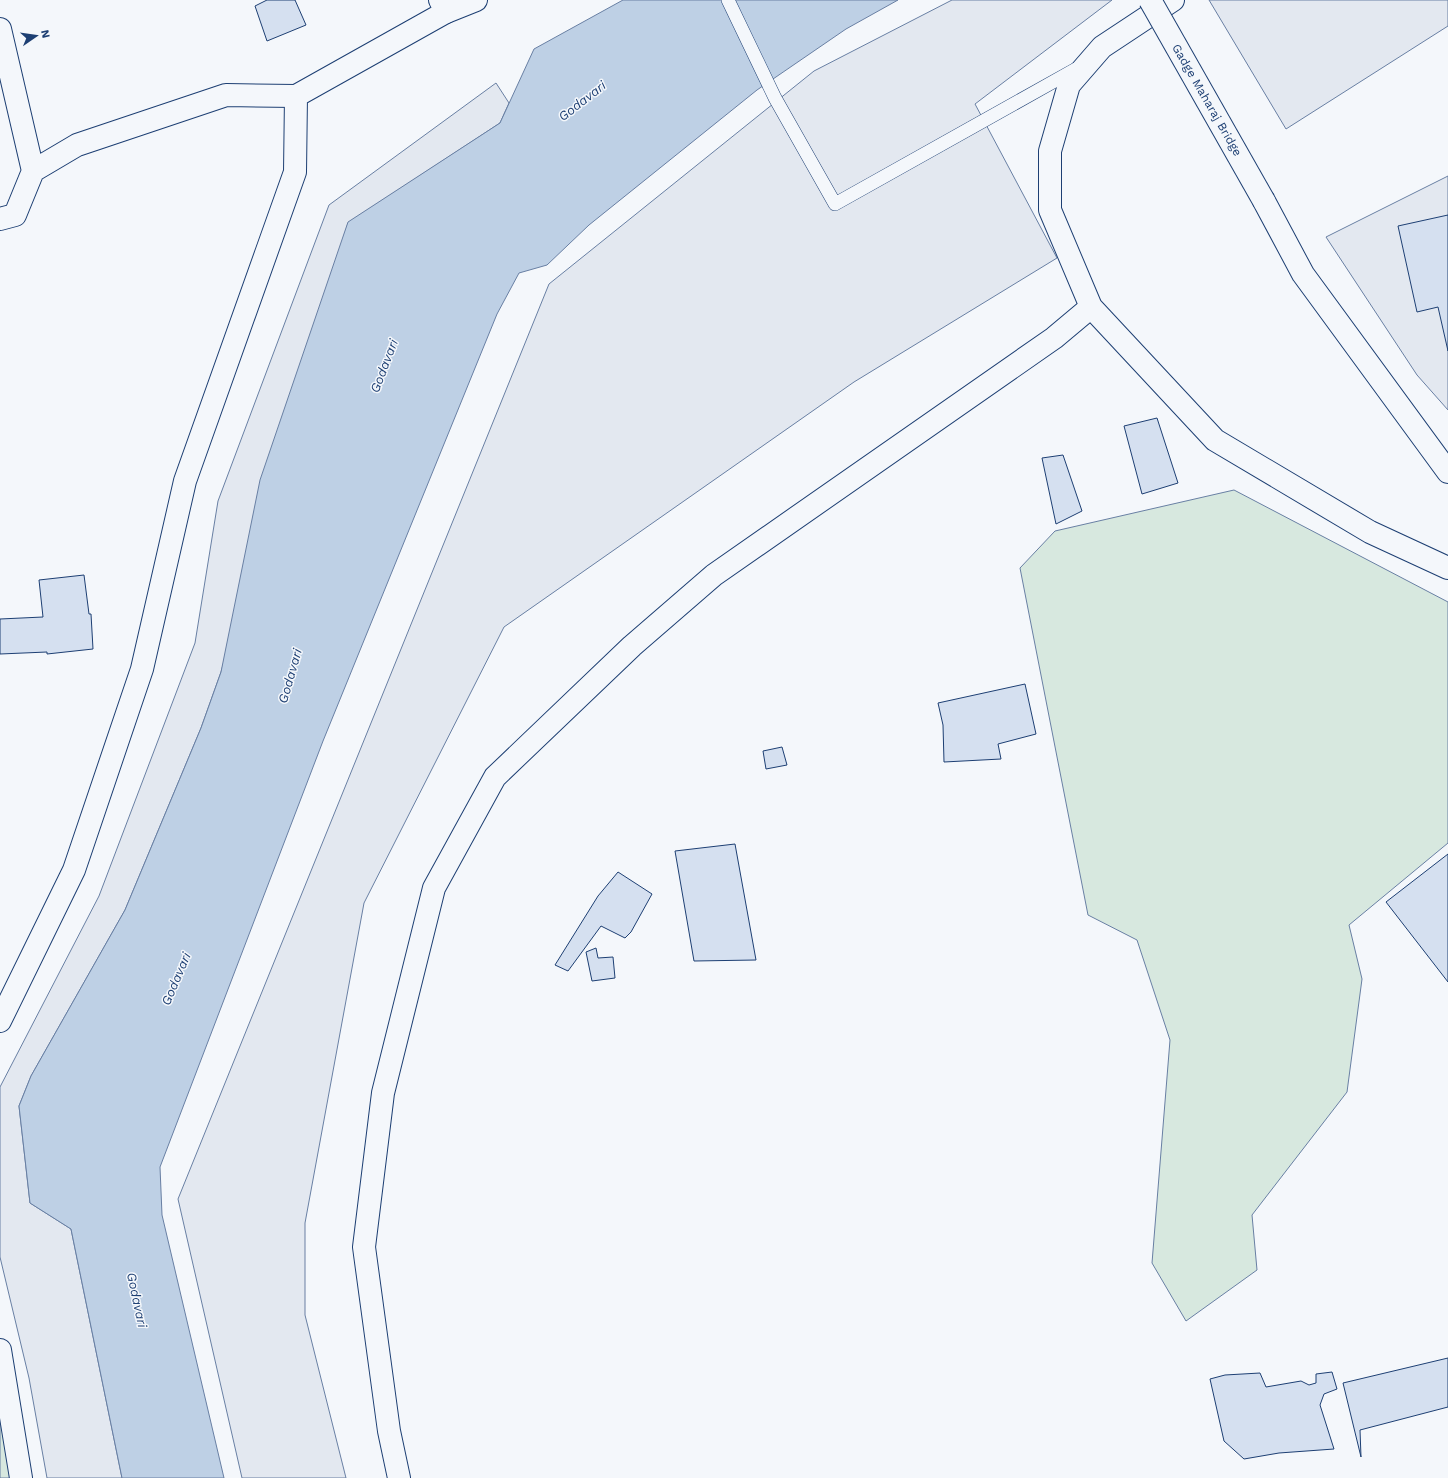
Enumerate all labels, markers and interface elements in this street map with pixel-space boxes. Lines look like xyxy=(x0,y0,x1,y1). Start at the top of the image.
north arrow xyxy=(16,16,56,56)
text: N xyxy=(38,28,53,39)
street label: Gadge Maharaj Bridge xyxy=(1169,41,1245,159)
water label: Godavari xyxy=(555,77,609,124)
water label: Godavari xyxy=(367,337,401,395)
water label: Godavari xyxy=(275,646,305,705)
water label: Godavari xyxy=(158,950,194,1008)
water label: Godavari xyxy=(124,1271,150,1330)

